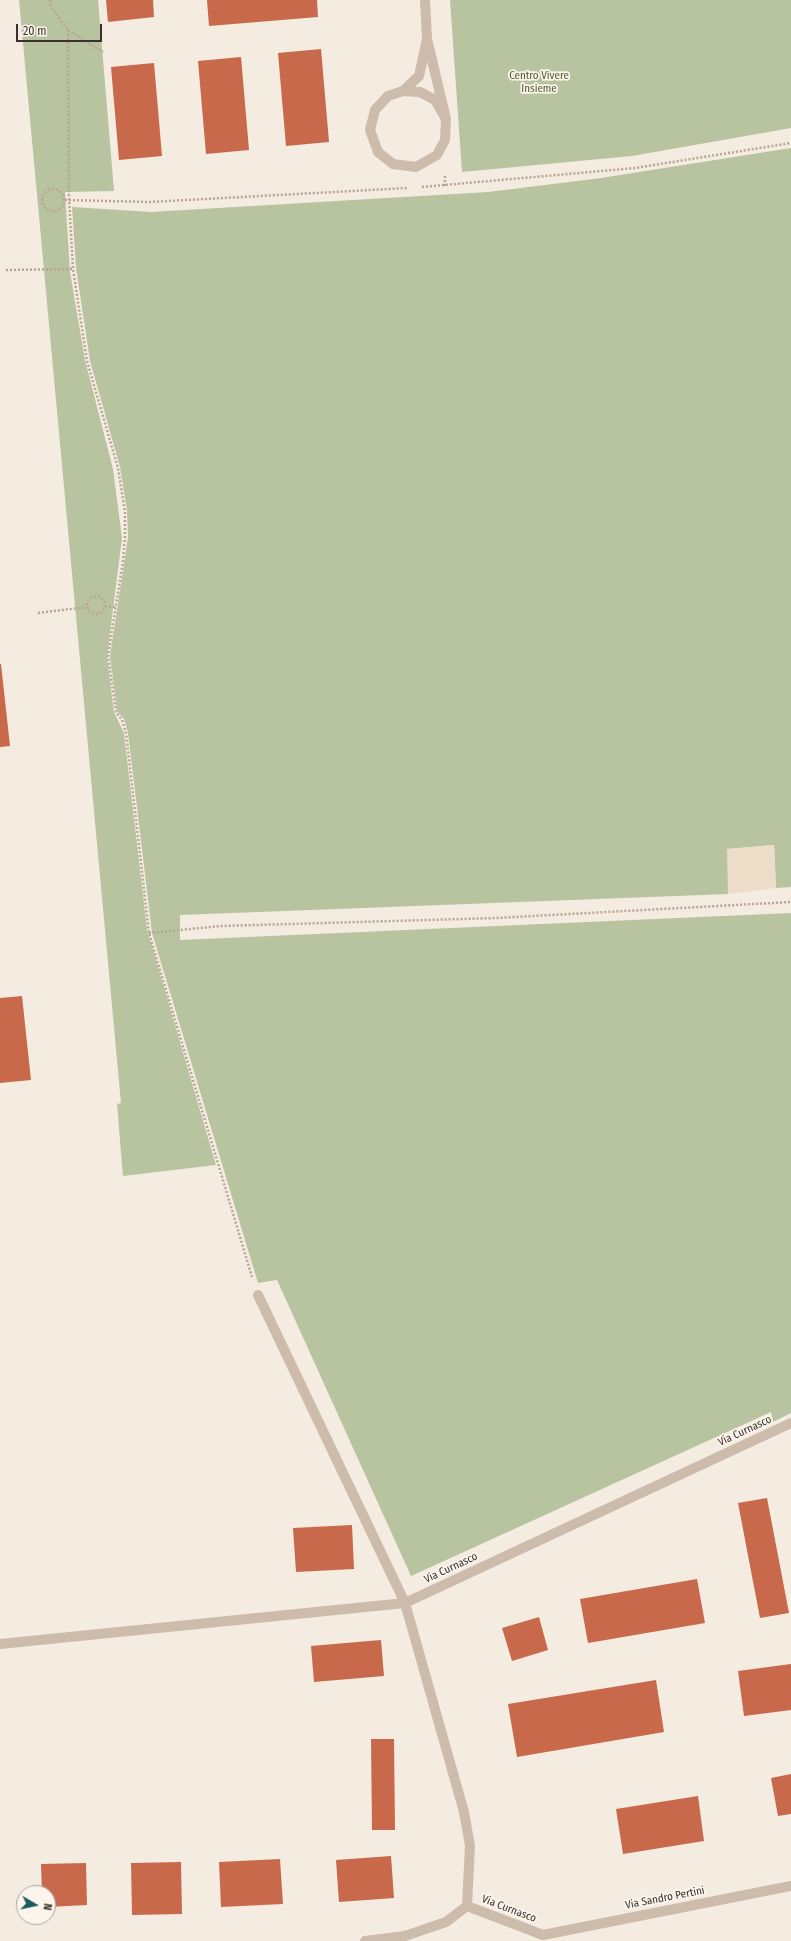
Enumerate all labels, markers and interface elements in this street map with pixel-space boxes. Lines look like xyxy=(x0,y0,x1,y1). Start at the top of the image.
scale bar xyxy=(18,16,104,42)
text: 20 m xyxy=(23,24,47,38)
park label: Centro Vivere Insieme xyxy=(509,69,569,95)
street label: Via Curnasco xyxy=(716,1413,774,1449)
street label: Via Curnasco xyxy=(422,1550,480,1586)
street label: Via Sandro Pertini xyxy=(624,1884,706,1912)
north arrow xyxy=(16,1885,56,1925)
street label: Via Curnasco xyxy=(480,1893,538,1925)
text: N xyxy=(40,1903,54,1911)

